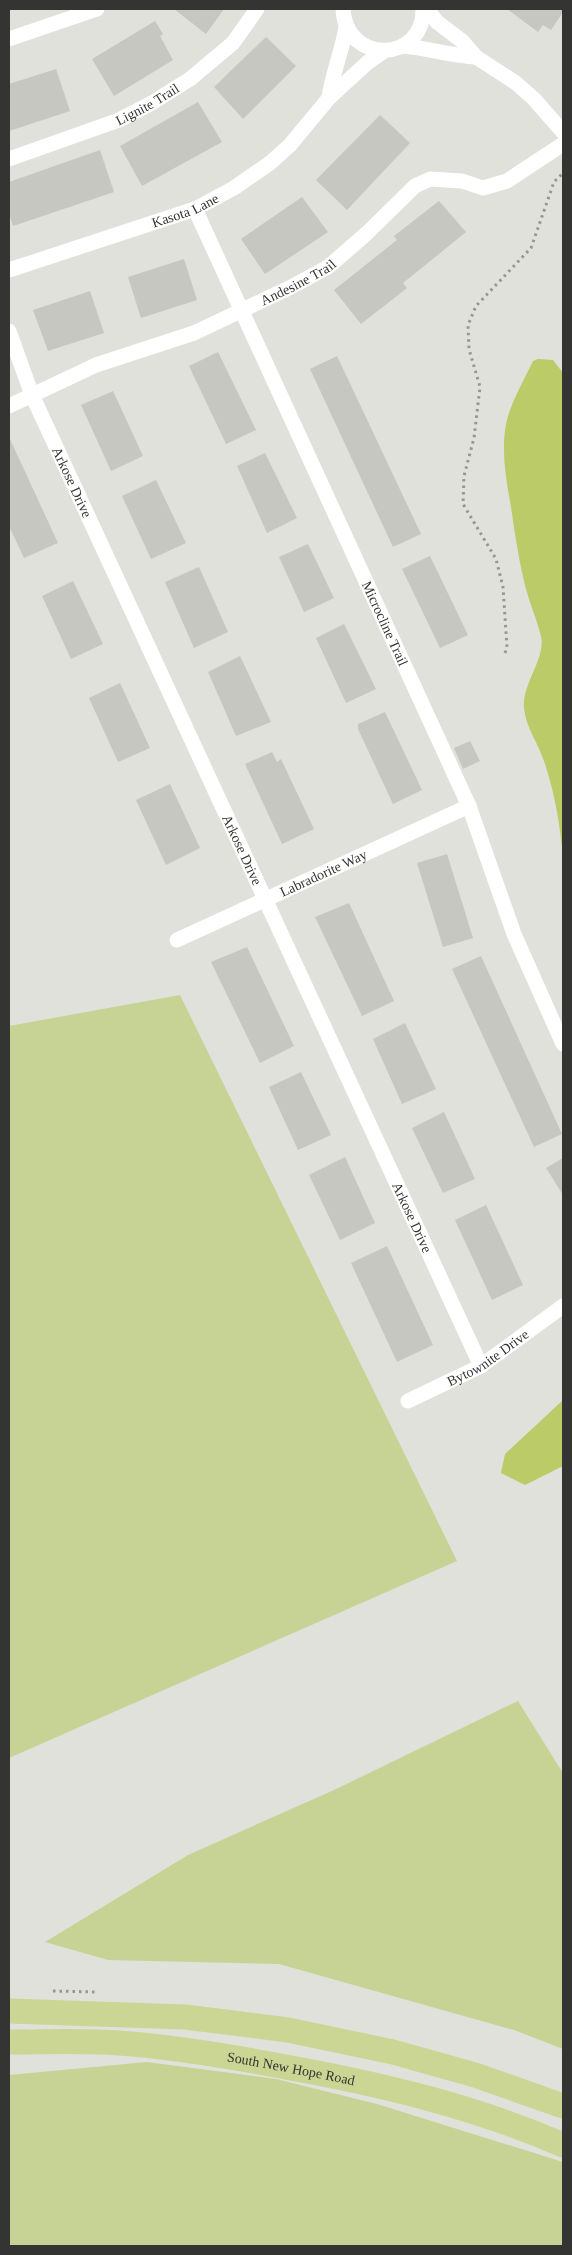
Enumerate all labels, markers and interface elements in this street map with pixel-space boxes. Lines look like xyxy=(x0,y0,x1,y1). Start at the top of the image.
street label: Lignite Trail xyxy=(113,81,182,128)
street label: Kasota Lane xyxy=(150,191,221,231)
street label: Andesine Trail xyxy=(258,257,339,308)
street label: Arkose Drive xyxy=(49,445,95,520)
street label: Microcline Trail xyxy=(359,579,411,668)
street label: Arkose Drive xyxy=(219,812,265,888)
street label: Labradorite Way xyxy=(278,847,369,900)
street label: Arkose Drive xyxy=(389,1180,435,1255)
street label: Bytownite Drive xyxy=(445,1327,532,1389)
street label: South New Hope Road xyxy=(226,2049,356,2088)

